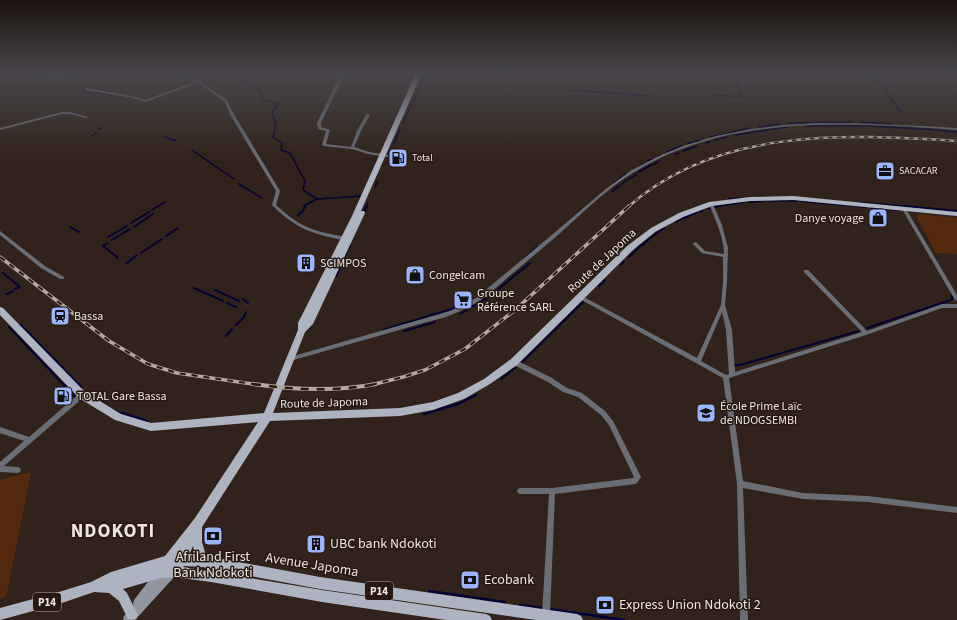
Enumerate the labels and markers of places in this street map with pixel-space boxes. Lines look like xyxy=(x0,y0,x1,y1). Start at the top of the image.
fuel station icon: Total xyxy=(387,147,409,169)
place label: Total xyxy=(412,151,433,165)
office icon: SACACAR xyxy=(874,160,896,182)
place label: SACACAR xyxy=(899,164,938,178)
shop icon: Danye voyage xyxy=(867,207,889,229)
place label: Danye voyage xyxy=(795,210,864,227)
building icon: SCIMPOS xyxy=(295,252,317,274)
place label: SCIMPOS xyxy=(320,255,366,272)
shop icon: Congelcam xyxy=(404,264,426,286)
place label: Congelcam xyxy=(429,267,485,284)
place label: Groupe Référence SARL xyxy=(477,285,555,316)
supermarket icon: Groupe Référence SARL xyxy=(452,289,474,311)
station icon: Bassa xyxy=(49,305,71,327)
place label: Bassa xyxy=(74,308,103,325)
fuel station icon: TOTAL Gare Bassa xyxy=(52,385,74,407)
place label: TOTAL Gare Bassa xyxy=(77,388,167,405)
place label: École Prime Laïc de NDOGSEMBI xyxy=(720,398,802,429)
school or university icon: École Prime Laïc de NDOGSEMBI xyxy=(695,402,717,424)
bank icon: Afriland First Bank Ndokoti xyxy=(202,525,224,547)
building icon: UBC bank Ndokoti xyxy=(305,533,327,555)
place label: UBC bank Ndokoti xyxy=(330,534,437,554)
place label: Afriland First Bank Ndokoti xyxy=(173,547,253,583)
bank icon: Ecobank xyxy=(459,569,481,591)
place label: Ecobank xyxy=(484,570,534,590)
bank icon: Express Union Ndokoti 2 xyxy=(594,594,616,616)
place label: Express Union Ndokoti 2 xyxy=(619,595,761,615)

